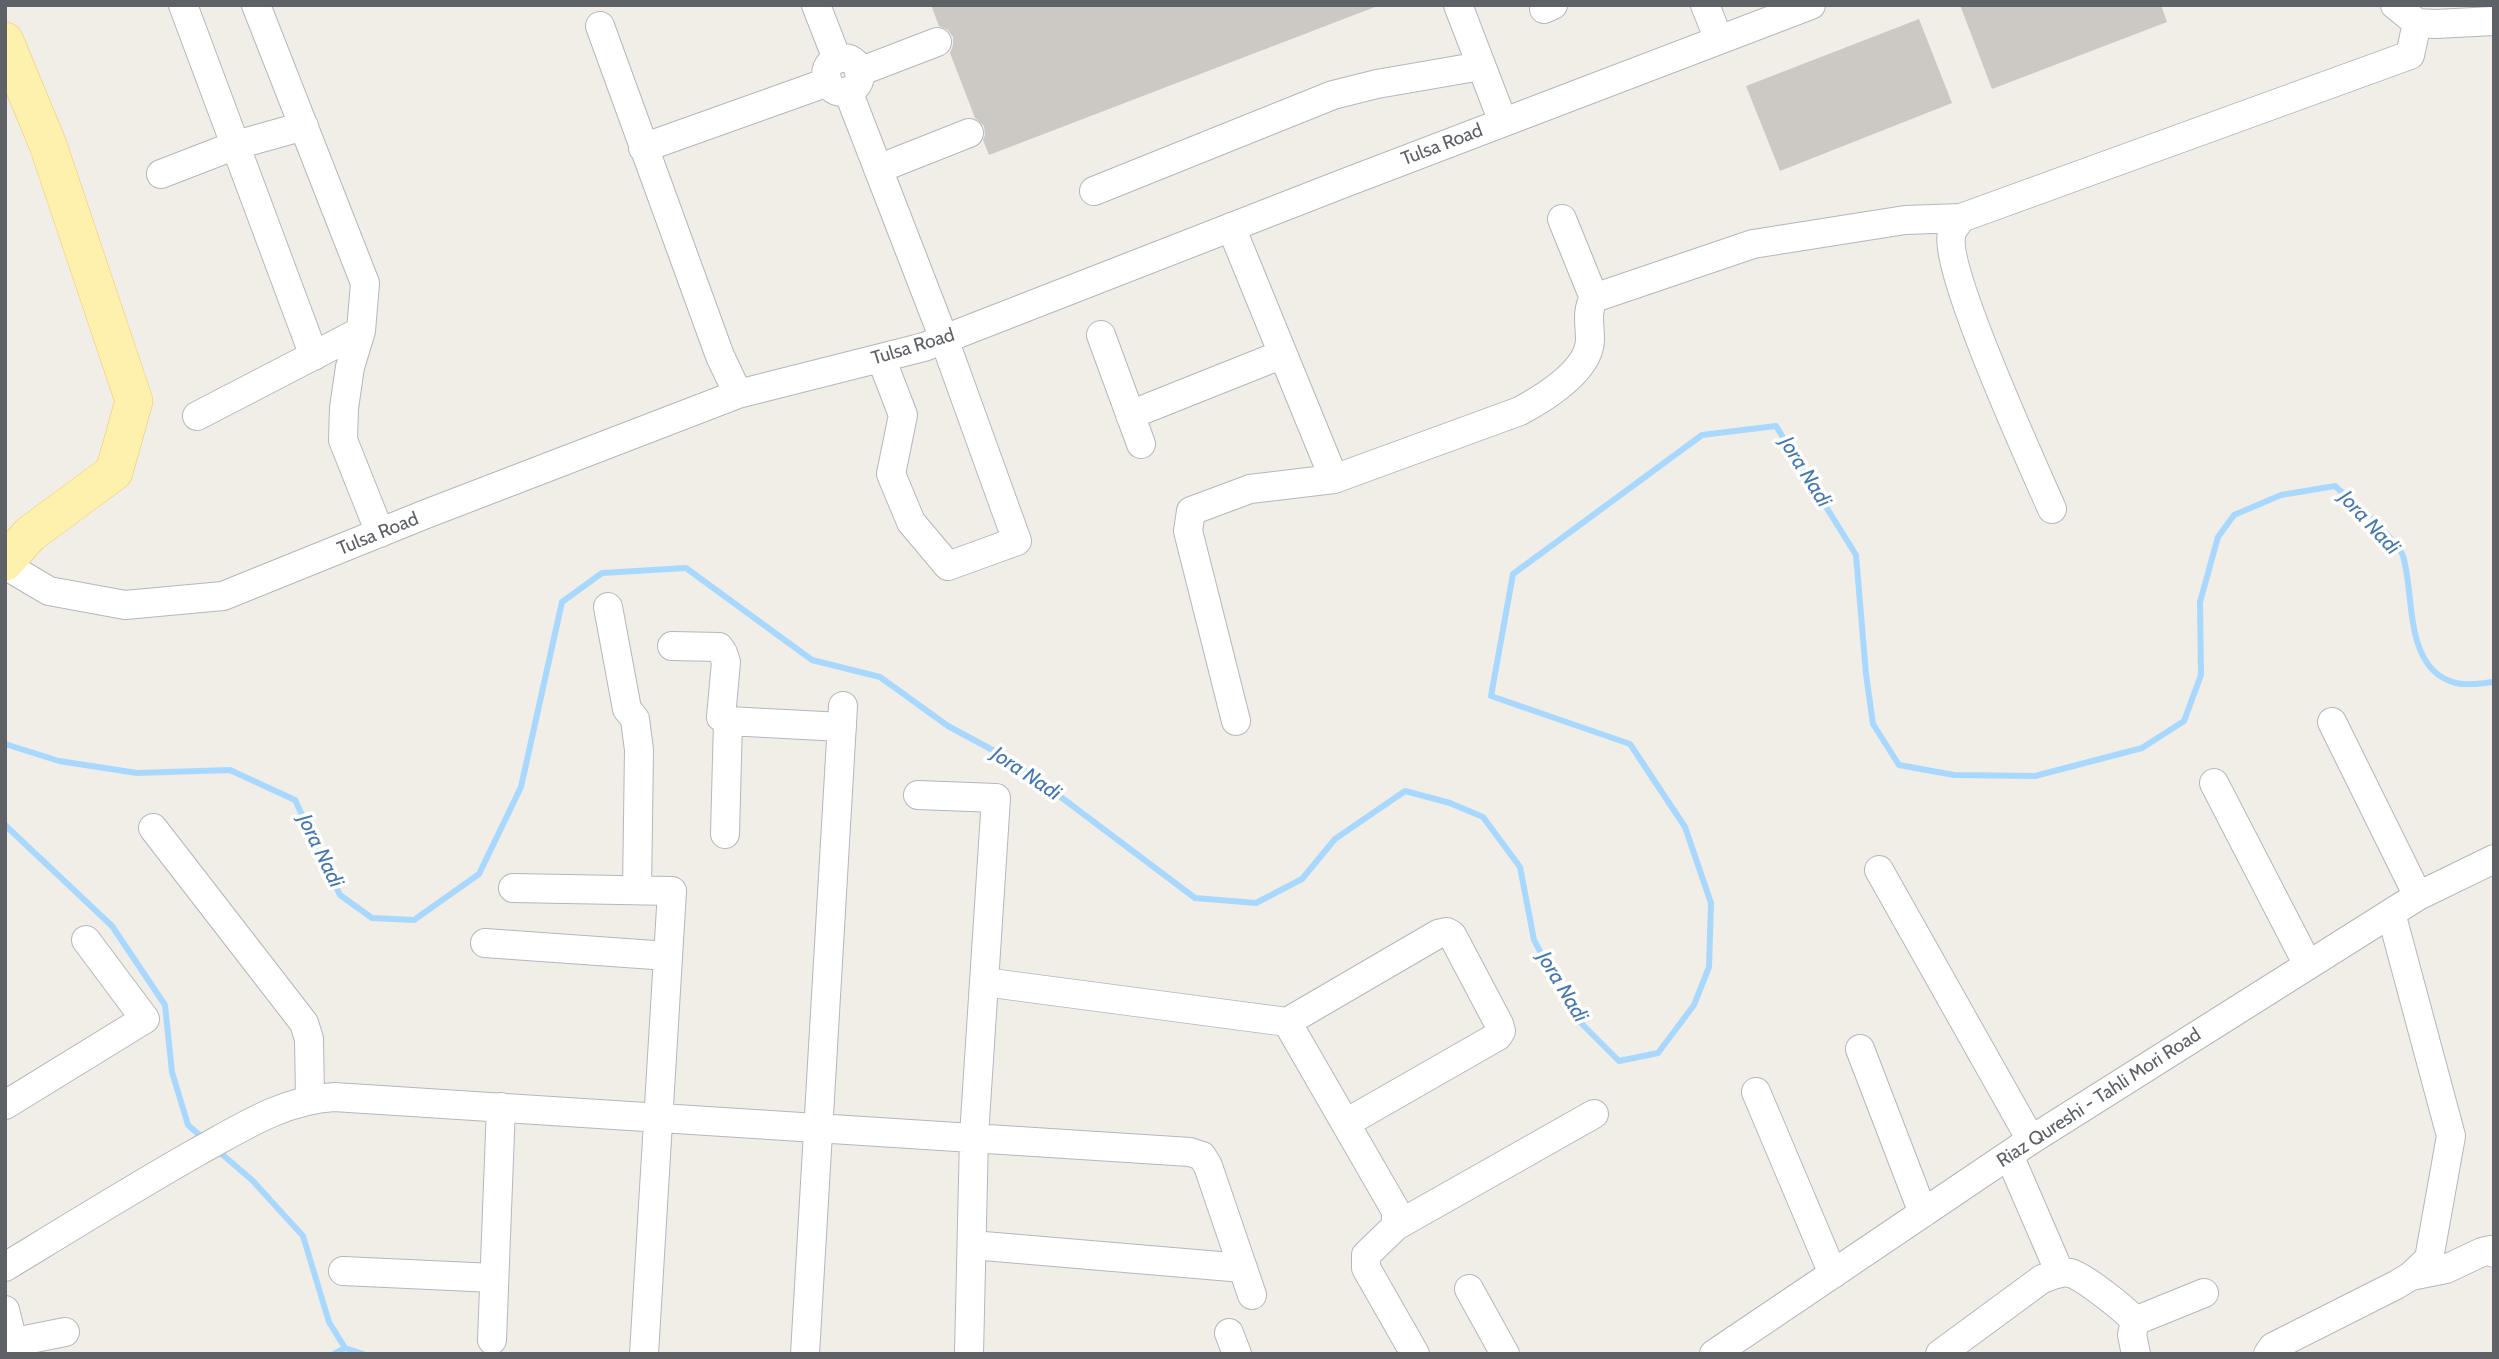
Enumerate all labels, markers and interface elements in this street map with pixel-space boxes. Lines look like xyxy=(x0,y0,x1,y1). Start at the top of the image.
street label: Tulsa Road xyxy=(1398,119,1486,171)
street label: Tulsa Road xyxy=(869,324,957,370)
water label: Jora Nadi xyxy=(1774,432,1836,512)
water label: Jora Nadi xyxy=(2333,486,2405,560)
street label: Tulsa Road xyxy=(334,507,422,561)
water label: Jora Nadi xyxy=(987,742,1065,806)
water label: Jora Nadi xyxy=(292,810,348,892)
water label: Jora Nadi xyxy=(1531,947,1593,1027)
street label: Riaz Qureshi - Tahli Mori Road xyxy=(1993,1023,2205,1173)

